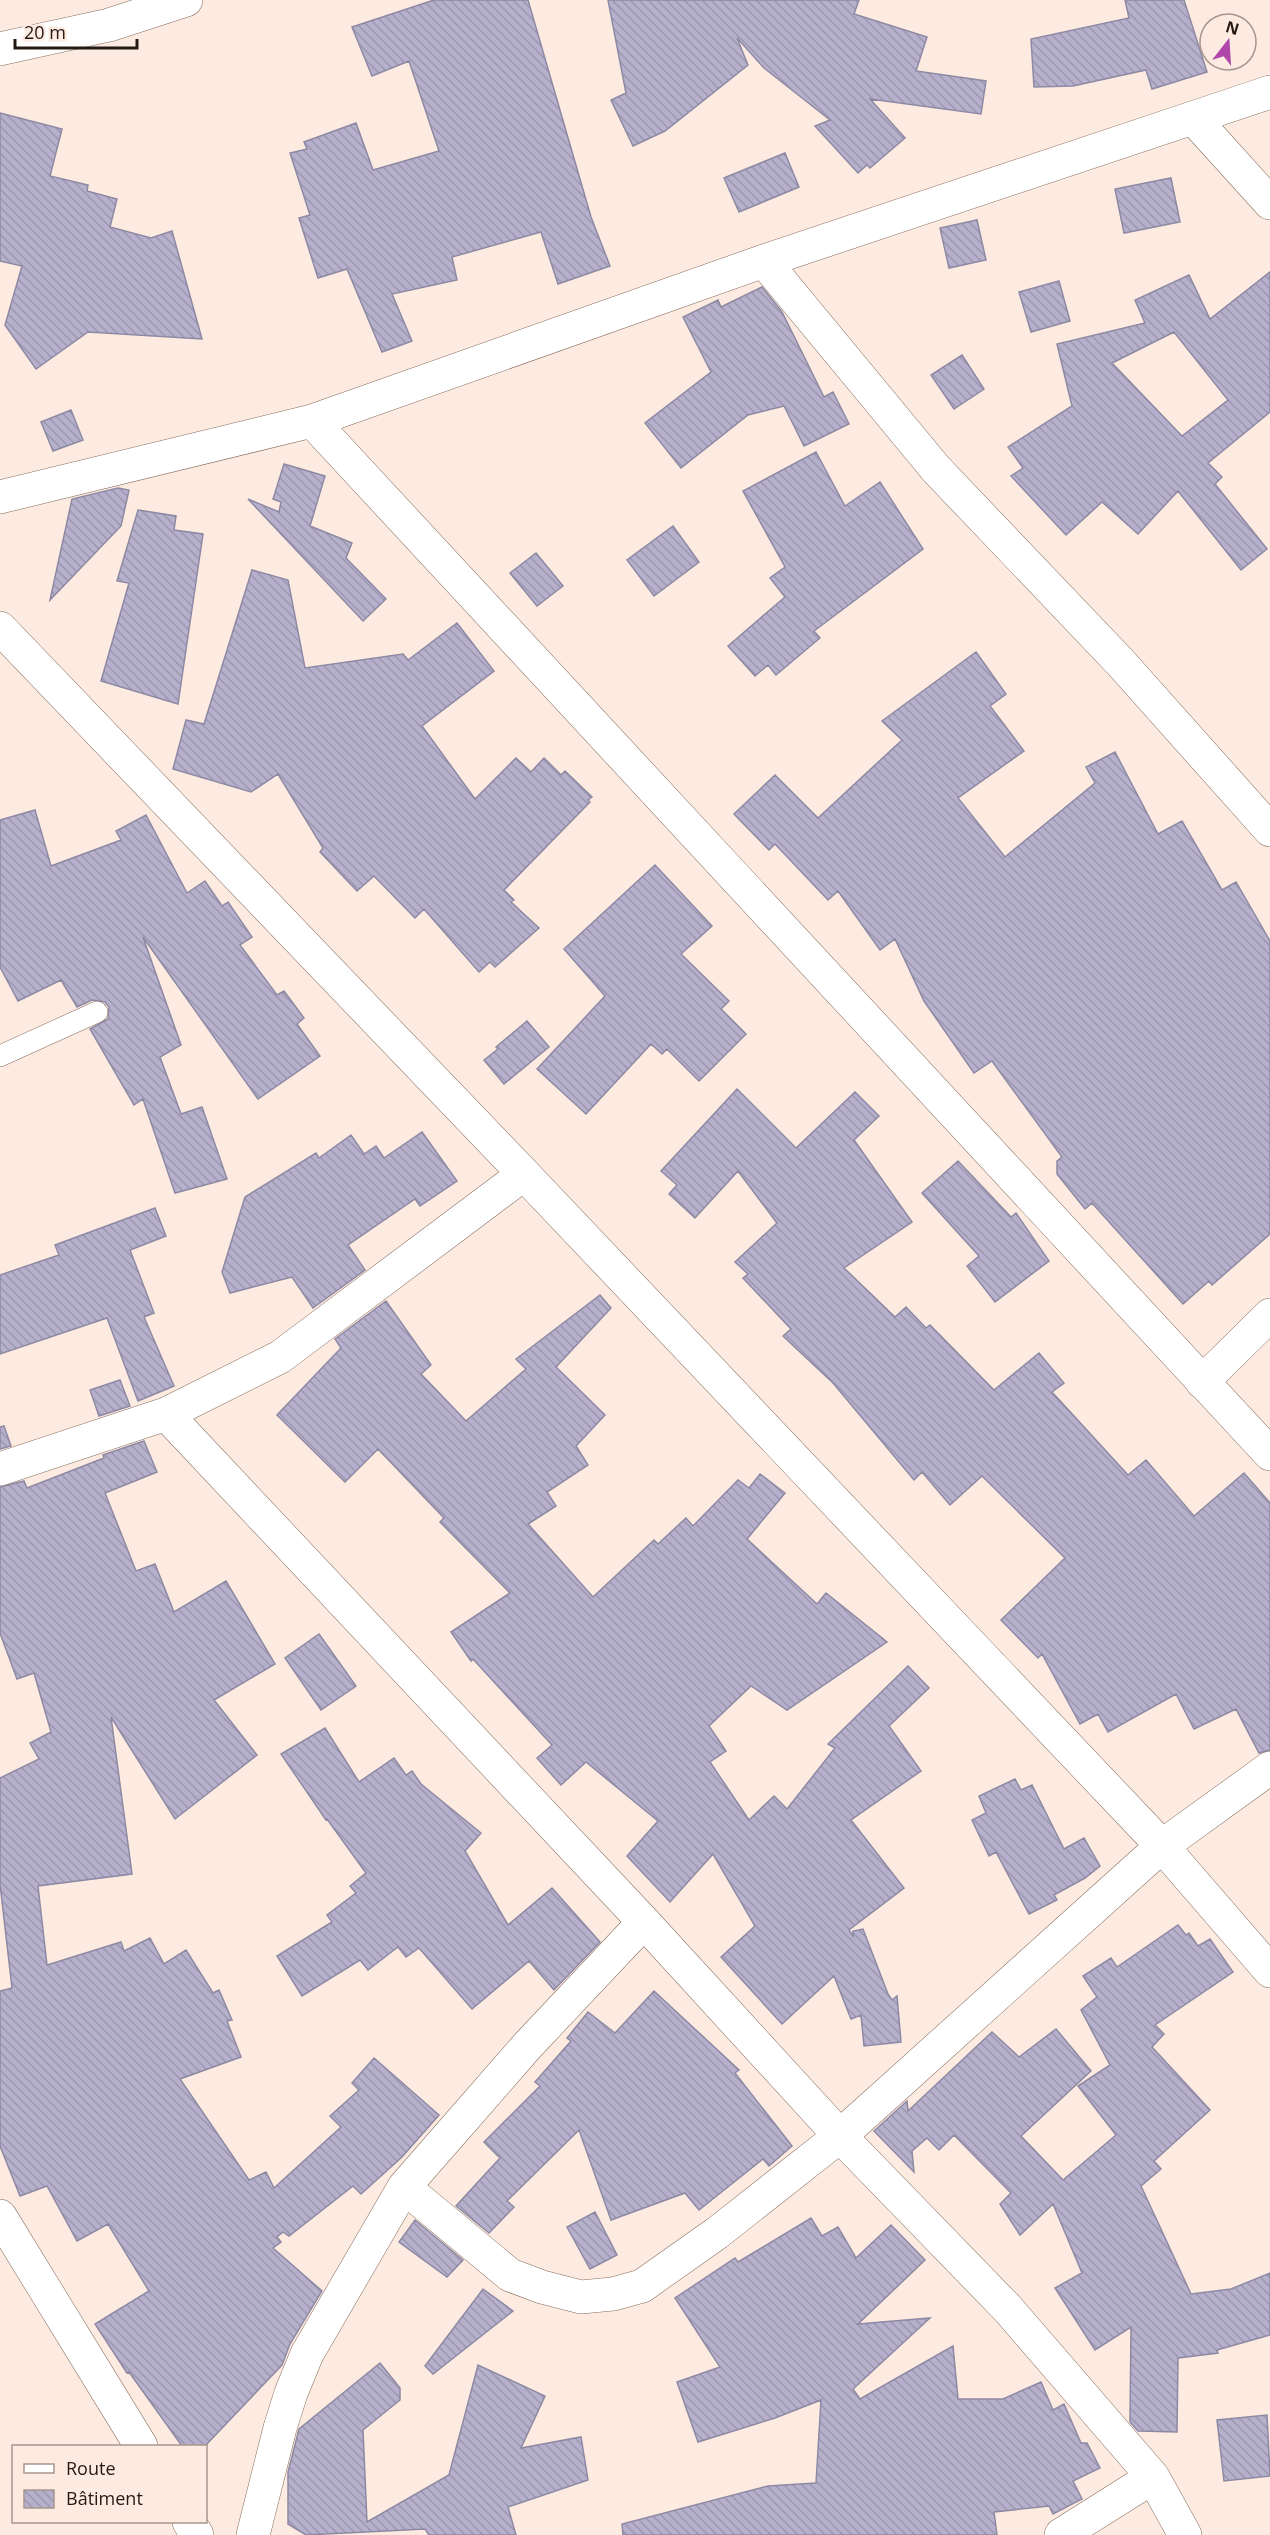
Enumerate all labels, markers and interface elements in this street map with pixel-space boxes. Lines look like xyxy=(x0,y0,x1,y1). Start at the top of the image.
scale bar xyxy=(15,12,136,50)
north arrow xyxy=(1198,12,1258,72)
text: N xyxy=(1223,15,1242,40)
text: 20 m xyxy=(24,20,66,44)
legend xyxy=(12,2445,207,2523)
text: Route xyxy=(66,2456,116,2480)
text: Bâtiment xyxy=(66,2486,143,2510)

